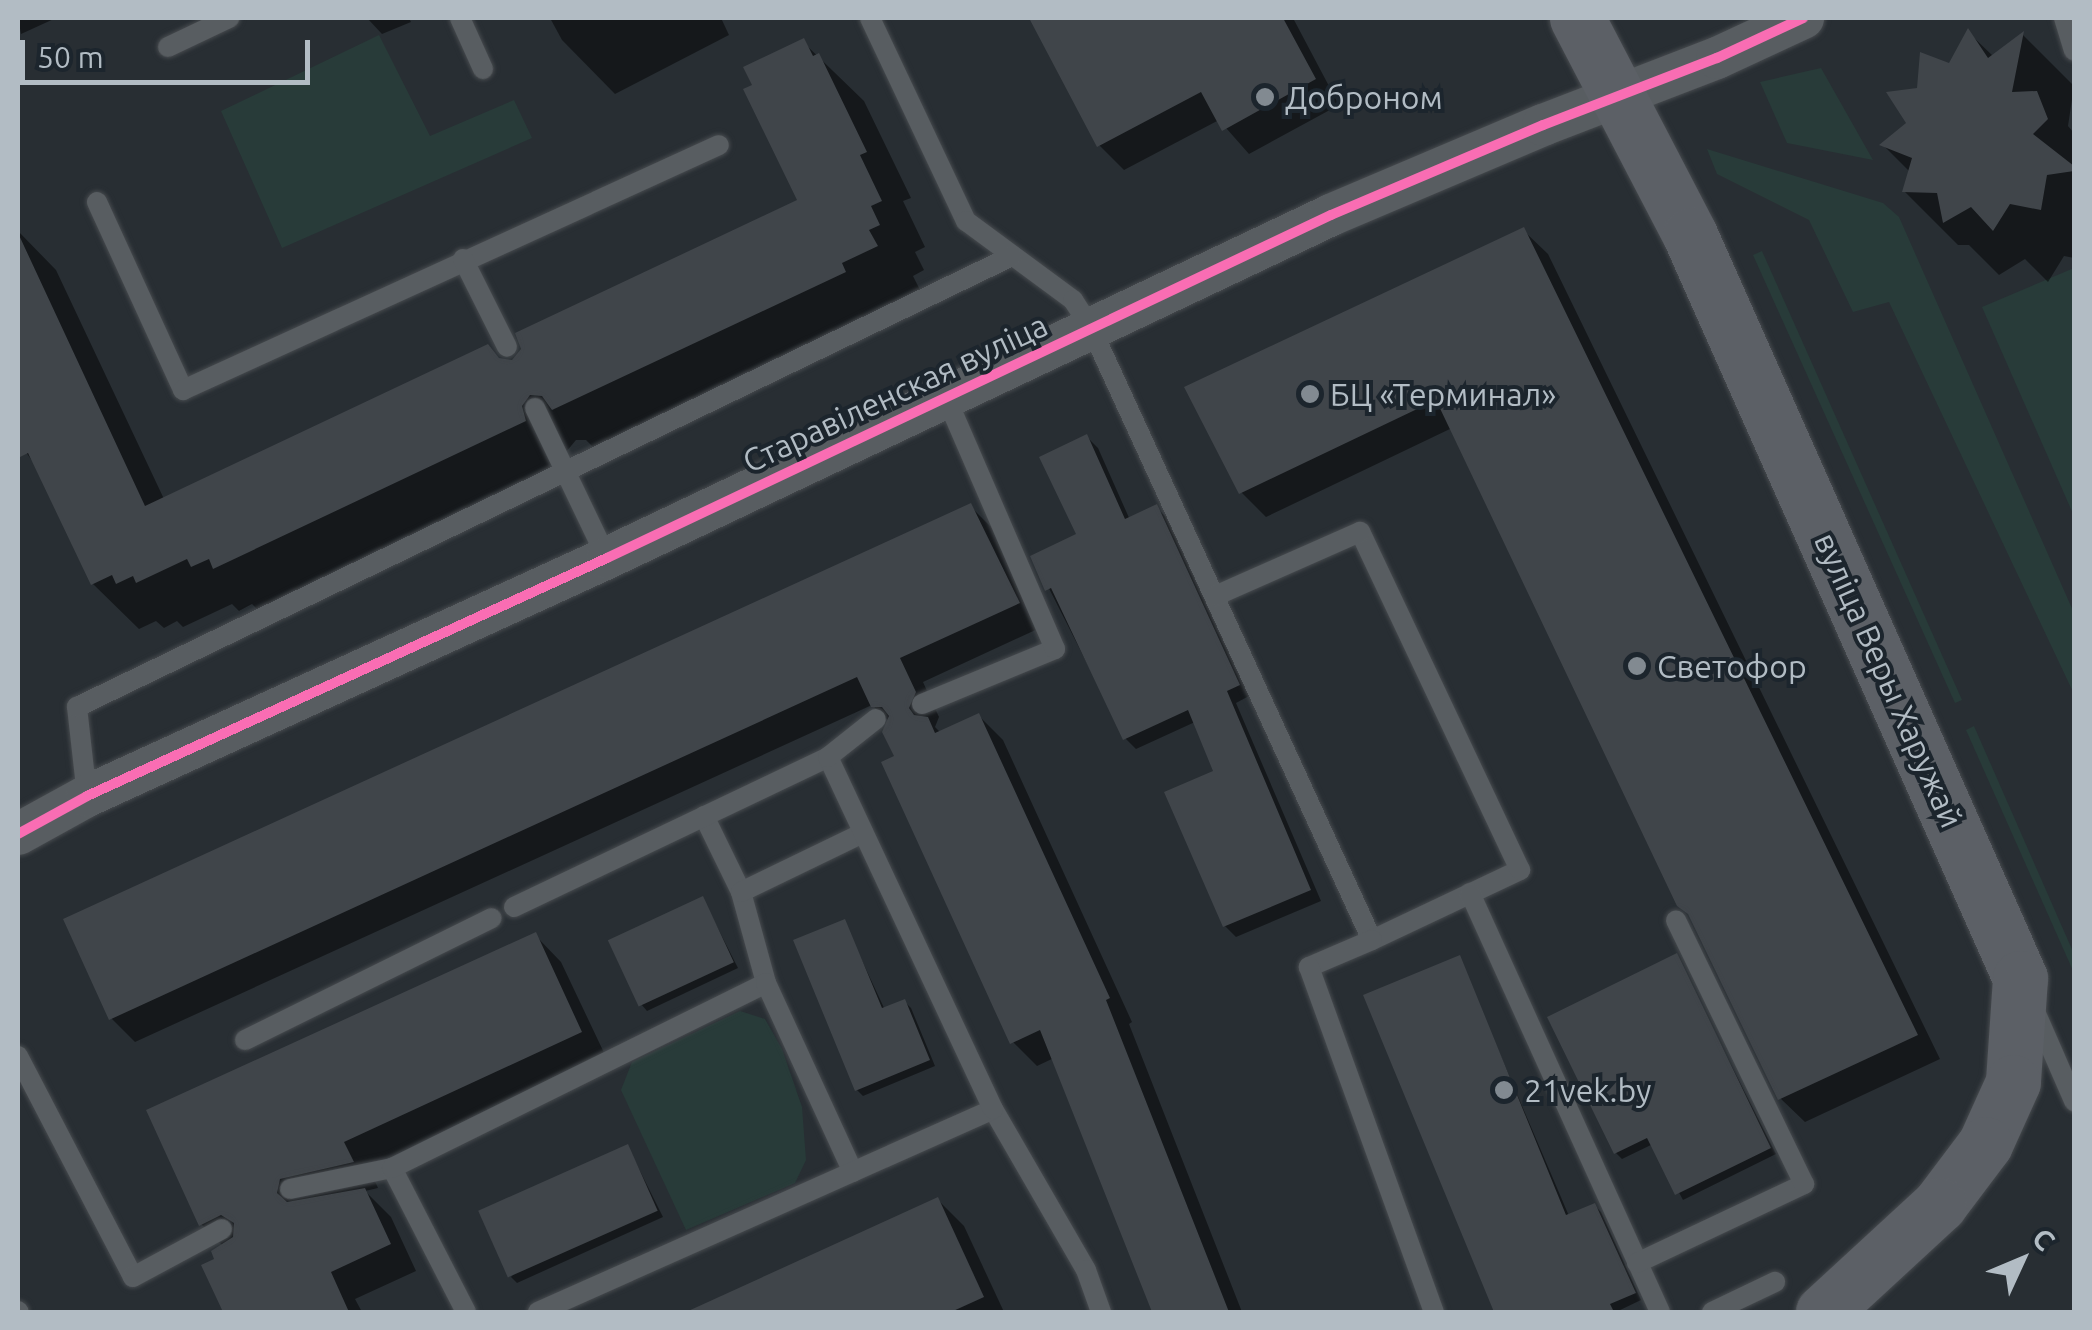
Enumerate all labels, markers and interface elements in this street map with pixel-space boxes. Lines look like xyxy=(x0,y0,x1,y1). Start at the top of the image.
scale bar xyxy=(25,20,315,82)
text: 50 m xyxy=(37,40,104,74)
place label: Доброном xyxy=(1285,78,1443,116)
marker: Доброном xyxy=(1254,86,1276,108)
street label: Старавіленская вуліца xyxy=(737,305,1053,481)
place label: БЦ «Терминал» xyxy=(1330,375,1556,413)
marker: БЦ «Терминал» xyxy=(1299,383,1321,405)
street label: вуліца Веры Харужай xyxy=(1807,527,1971,833)
place label: Светофор xyxy=(1657,647,1807,685)
marker: Светофор xyxy=(1626,655,1648,677)
place label: 21vek.by xyxy=(1524,1071,1651,1109)
marker: 21vek.by xyxy=(1493,1079,1515,1101)
north arrow xyxy=(1972,1210,2072,1310)
text: С xyxy=(2027,1222,2061,1256)

